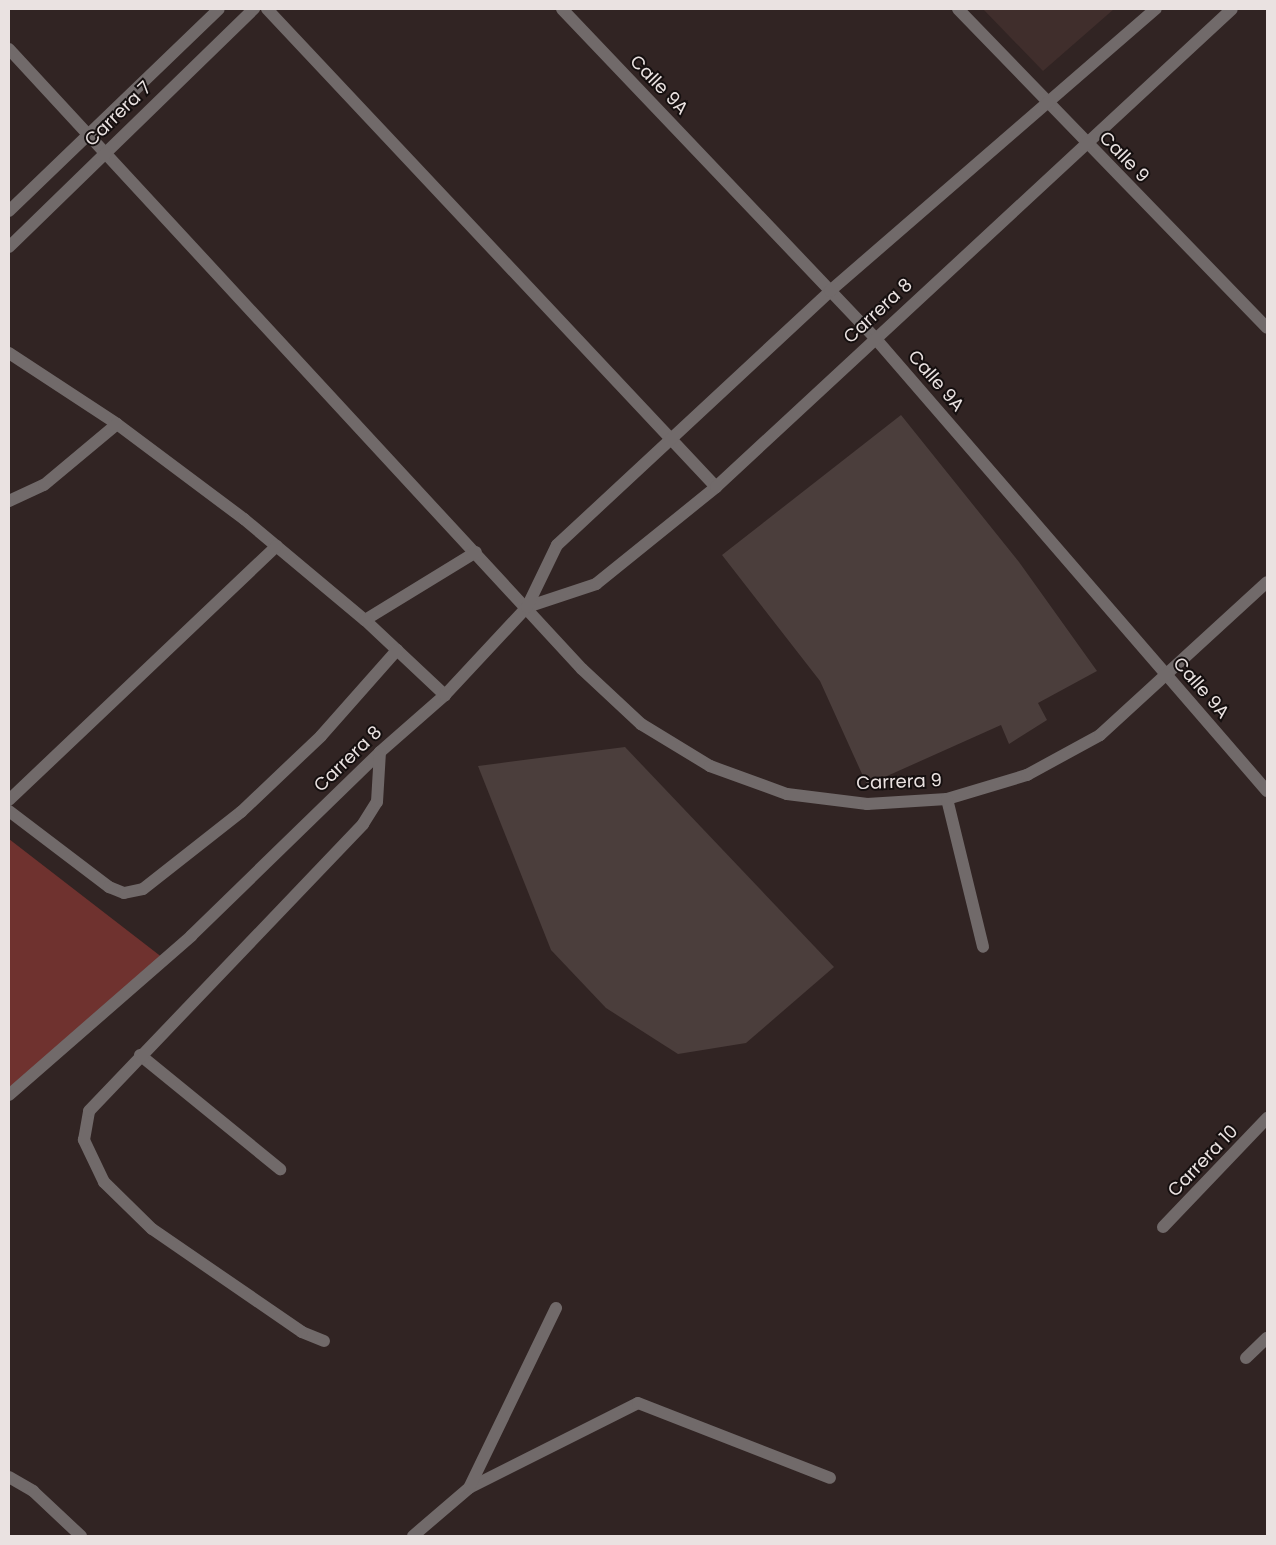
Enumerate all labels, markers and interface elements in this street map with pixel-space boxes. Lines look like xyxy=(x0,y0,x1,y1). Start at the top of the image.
street label: Calle 9A xyxy=(625,51,693,119)
street label: Carrera 7 xyxy=(80,77,156,151)
street label: Calle 9 xyxy=(1095,127,1153,187)
street label: Carrera 8 xyxy=(839,274,917,348)
street label: Calle 9A xyxy=(903,346,969,416)
street label: Calle 9A xyxy=(1168,653,1234,723)
street label: Carrera 8 xyxy=(310,721,386,797)
street label: Carrera 9 xyxy=(856,770,942,794)
street label: Carrera 10 xyxy=(1163,1121,1243,1201)

